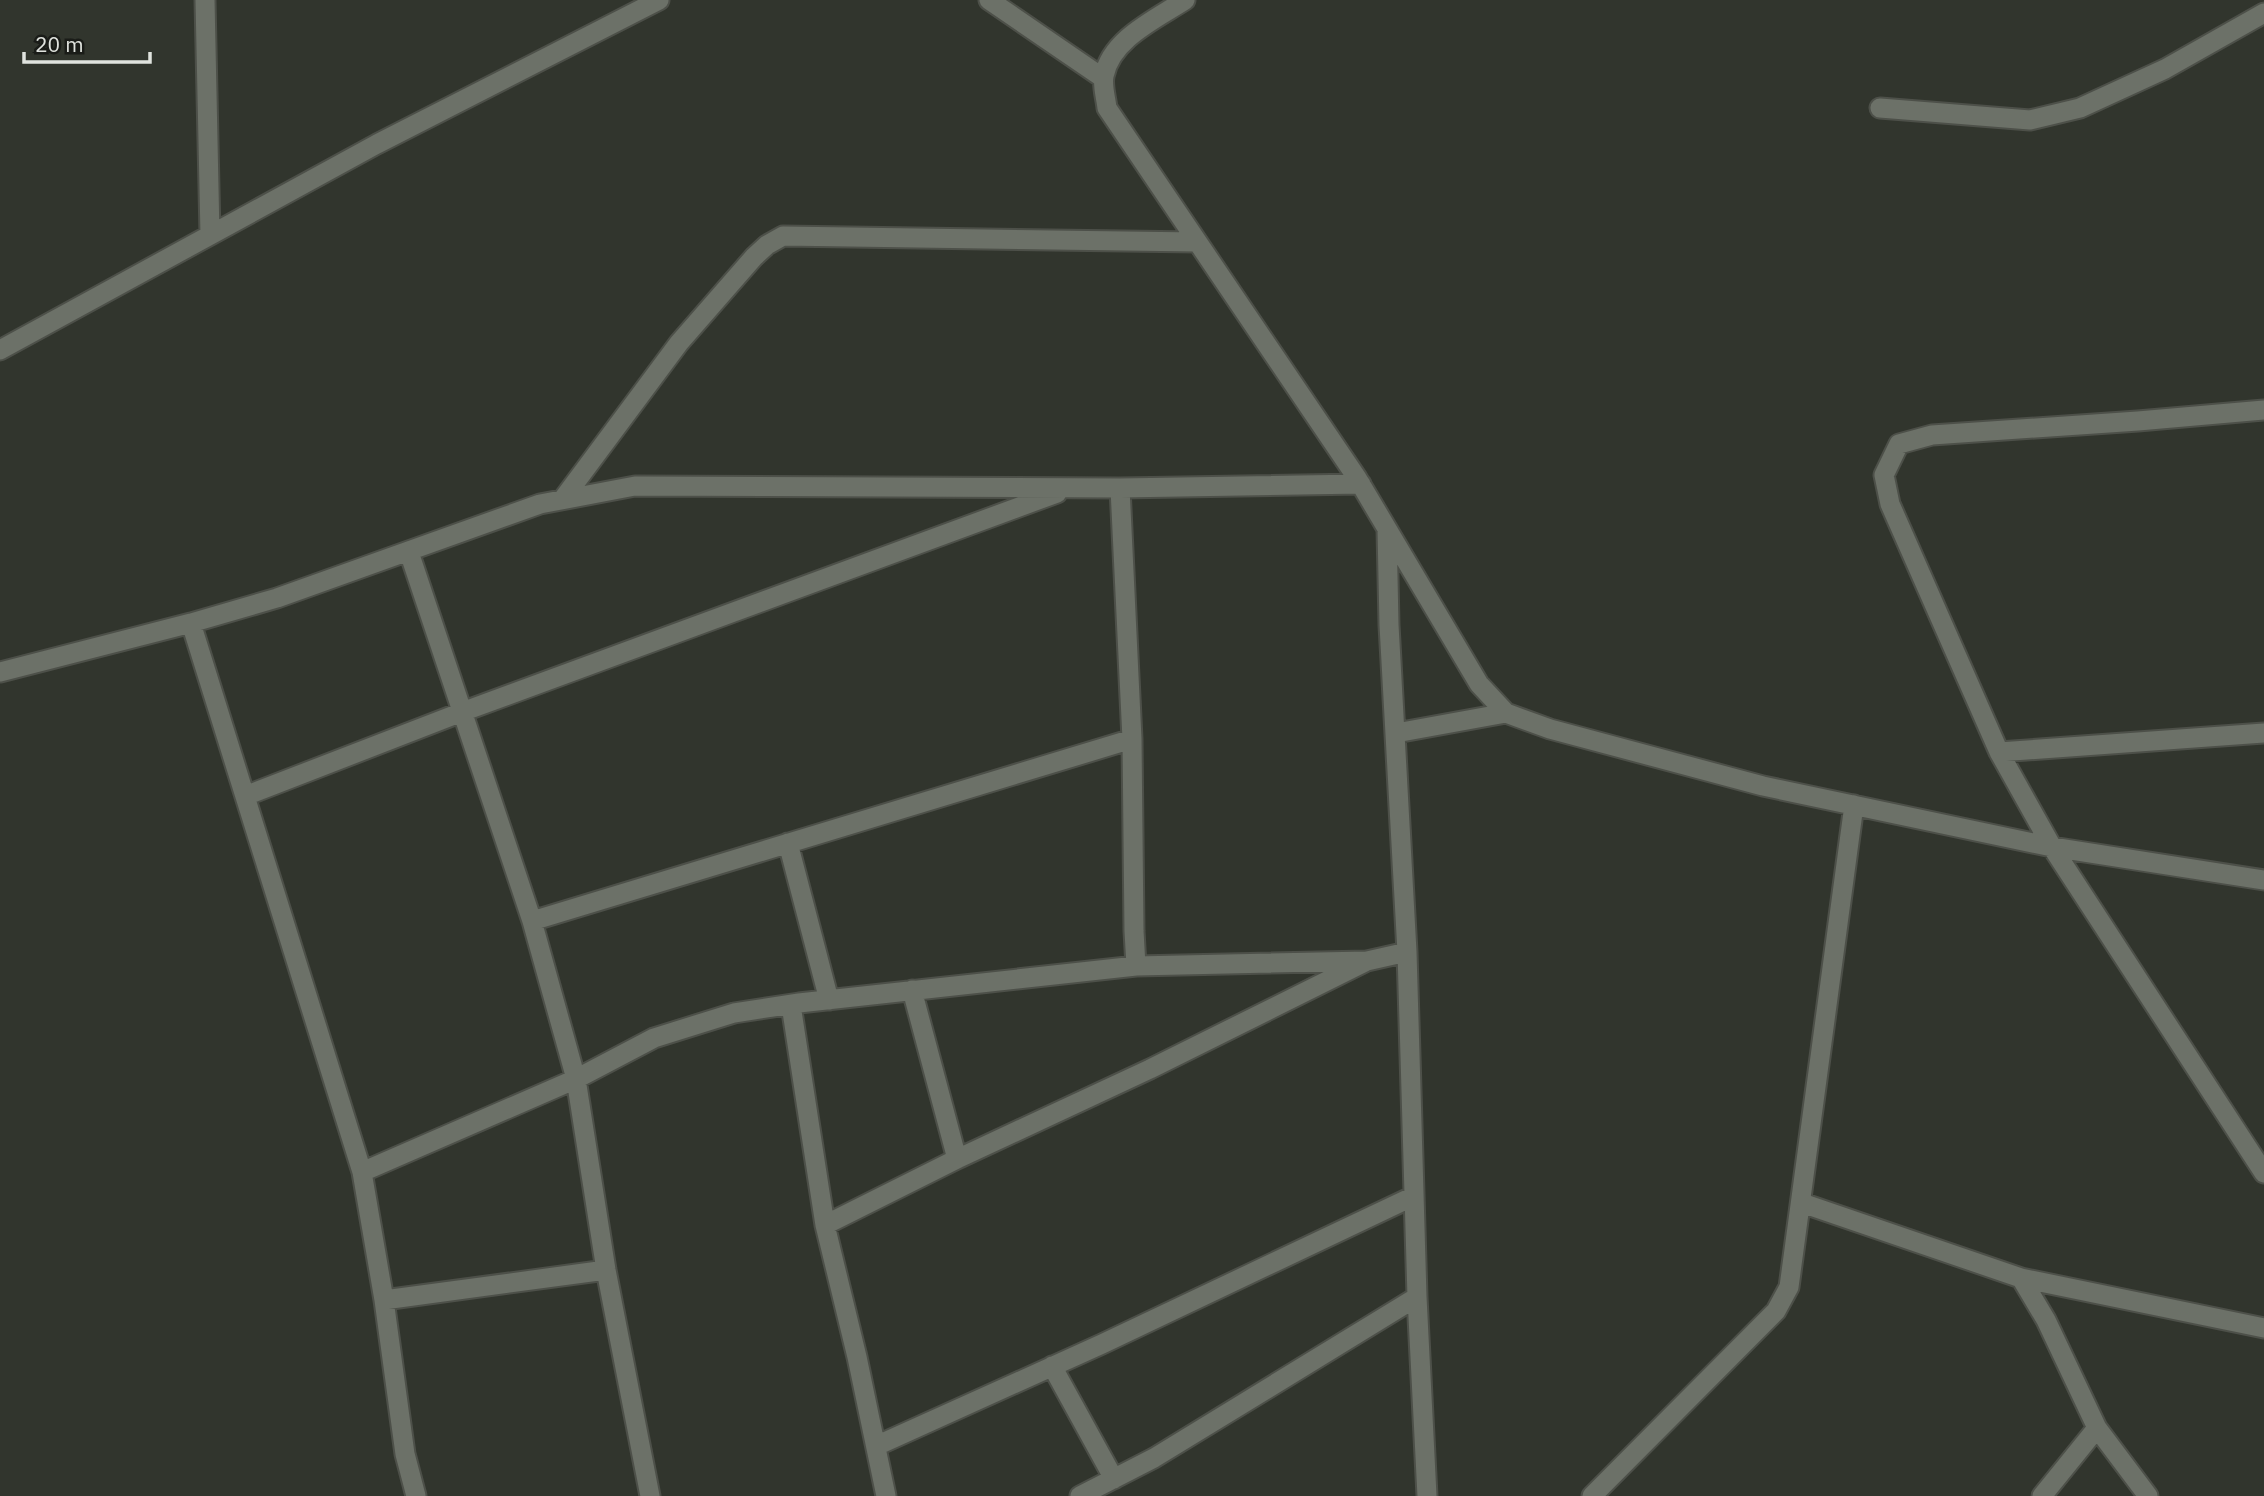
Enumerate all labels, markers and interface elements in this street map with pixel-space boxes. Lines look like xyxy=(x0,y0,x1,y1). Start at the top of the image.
scale bar xyxy=(24,21,150,65)
text: 20 m xyxy=(35,30,84,58)

